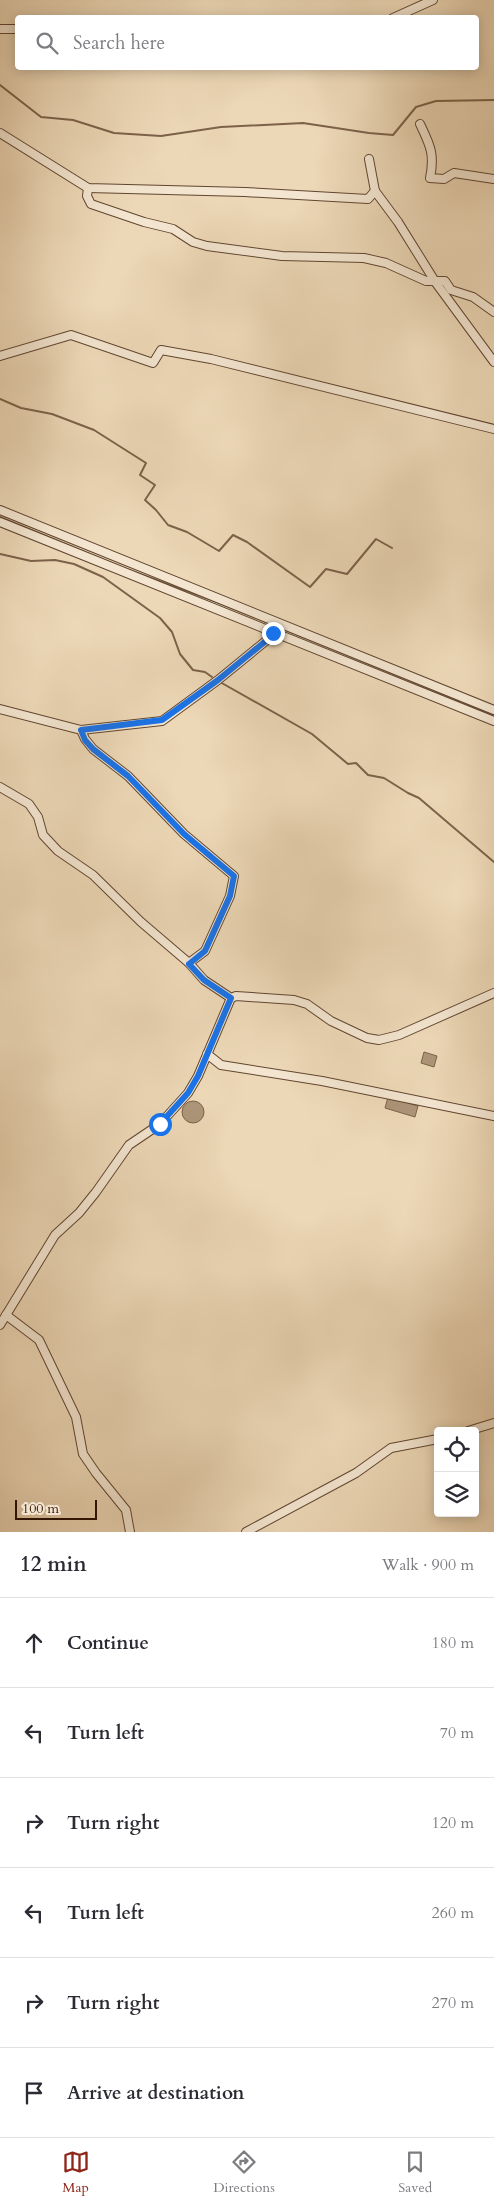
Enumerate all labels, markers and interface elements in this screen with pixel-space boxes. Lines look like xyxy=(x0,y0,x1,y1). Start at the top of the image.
search box xyxy=(15,15,479,70)
icon: search xyxy=(33,29,61,57)
text: Search here xyxy=(73,30,165,56)
route end xyxy=(262,622,285,645)
route start xyxy=(149,1113,172,1136)
map controls xyxy=(434,1427,479,1517)
button: locate xyxy=(434,1427,479,1472)
button: layers xyxy=(434,1472,479,1517)
scale bar xyxy=(15,1497,98,1520)
text: 100 m xyxy=(22,1499,59,1518)
text: 12 min xyxy=(20,1550,87,1579)
text: Walk · 900 m xyxy=(382,1554,474,1576)
icon: ahead xyxy=(20,1629,48,1657)
text: Continue xyxy=(67,1630,149,1656)
text: 180 m xyxy=(432,1632,474,1654)
icon: left xyxy=(20,1719,48,1747)
text: Turn left xyxy=(67,1720,144,1746)
text: 70 m xyxy=(440,1722,474,1744)
icon: right xyxy=(20,1809,48,1837)
text: Turn right xyxy=(67,1810,159,1836)
text: 120 m xyxy=(432,1812,474,1834)
icon: left xyxy=(20,1899,48,1927)
text: Turn left xyxy=(67,1900,144,1926)
text: 260 m xyxy=(432,1902,474,1924)
icon: right xyxy=(20,1989,48,2017)
text: Turn right xyxy=(67,1990,159,2016)
text: 270 m xyxy=(432,1992,474,2014)
icon: arrive xyxy=(20,2079,48,2107)
text: Arrive at destination xyxy=(67,2080,244,2106)
tab: Map xyxy=(62,2148,90,2197)
tab: Directions xyxy=(213,2148,275,2197)
tab: Saved xyxy=(398,2148,432,2197)

